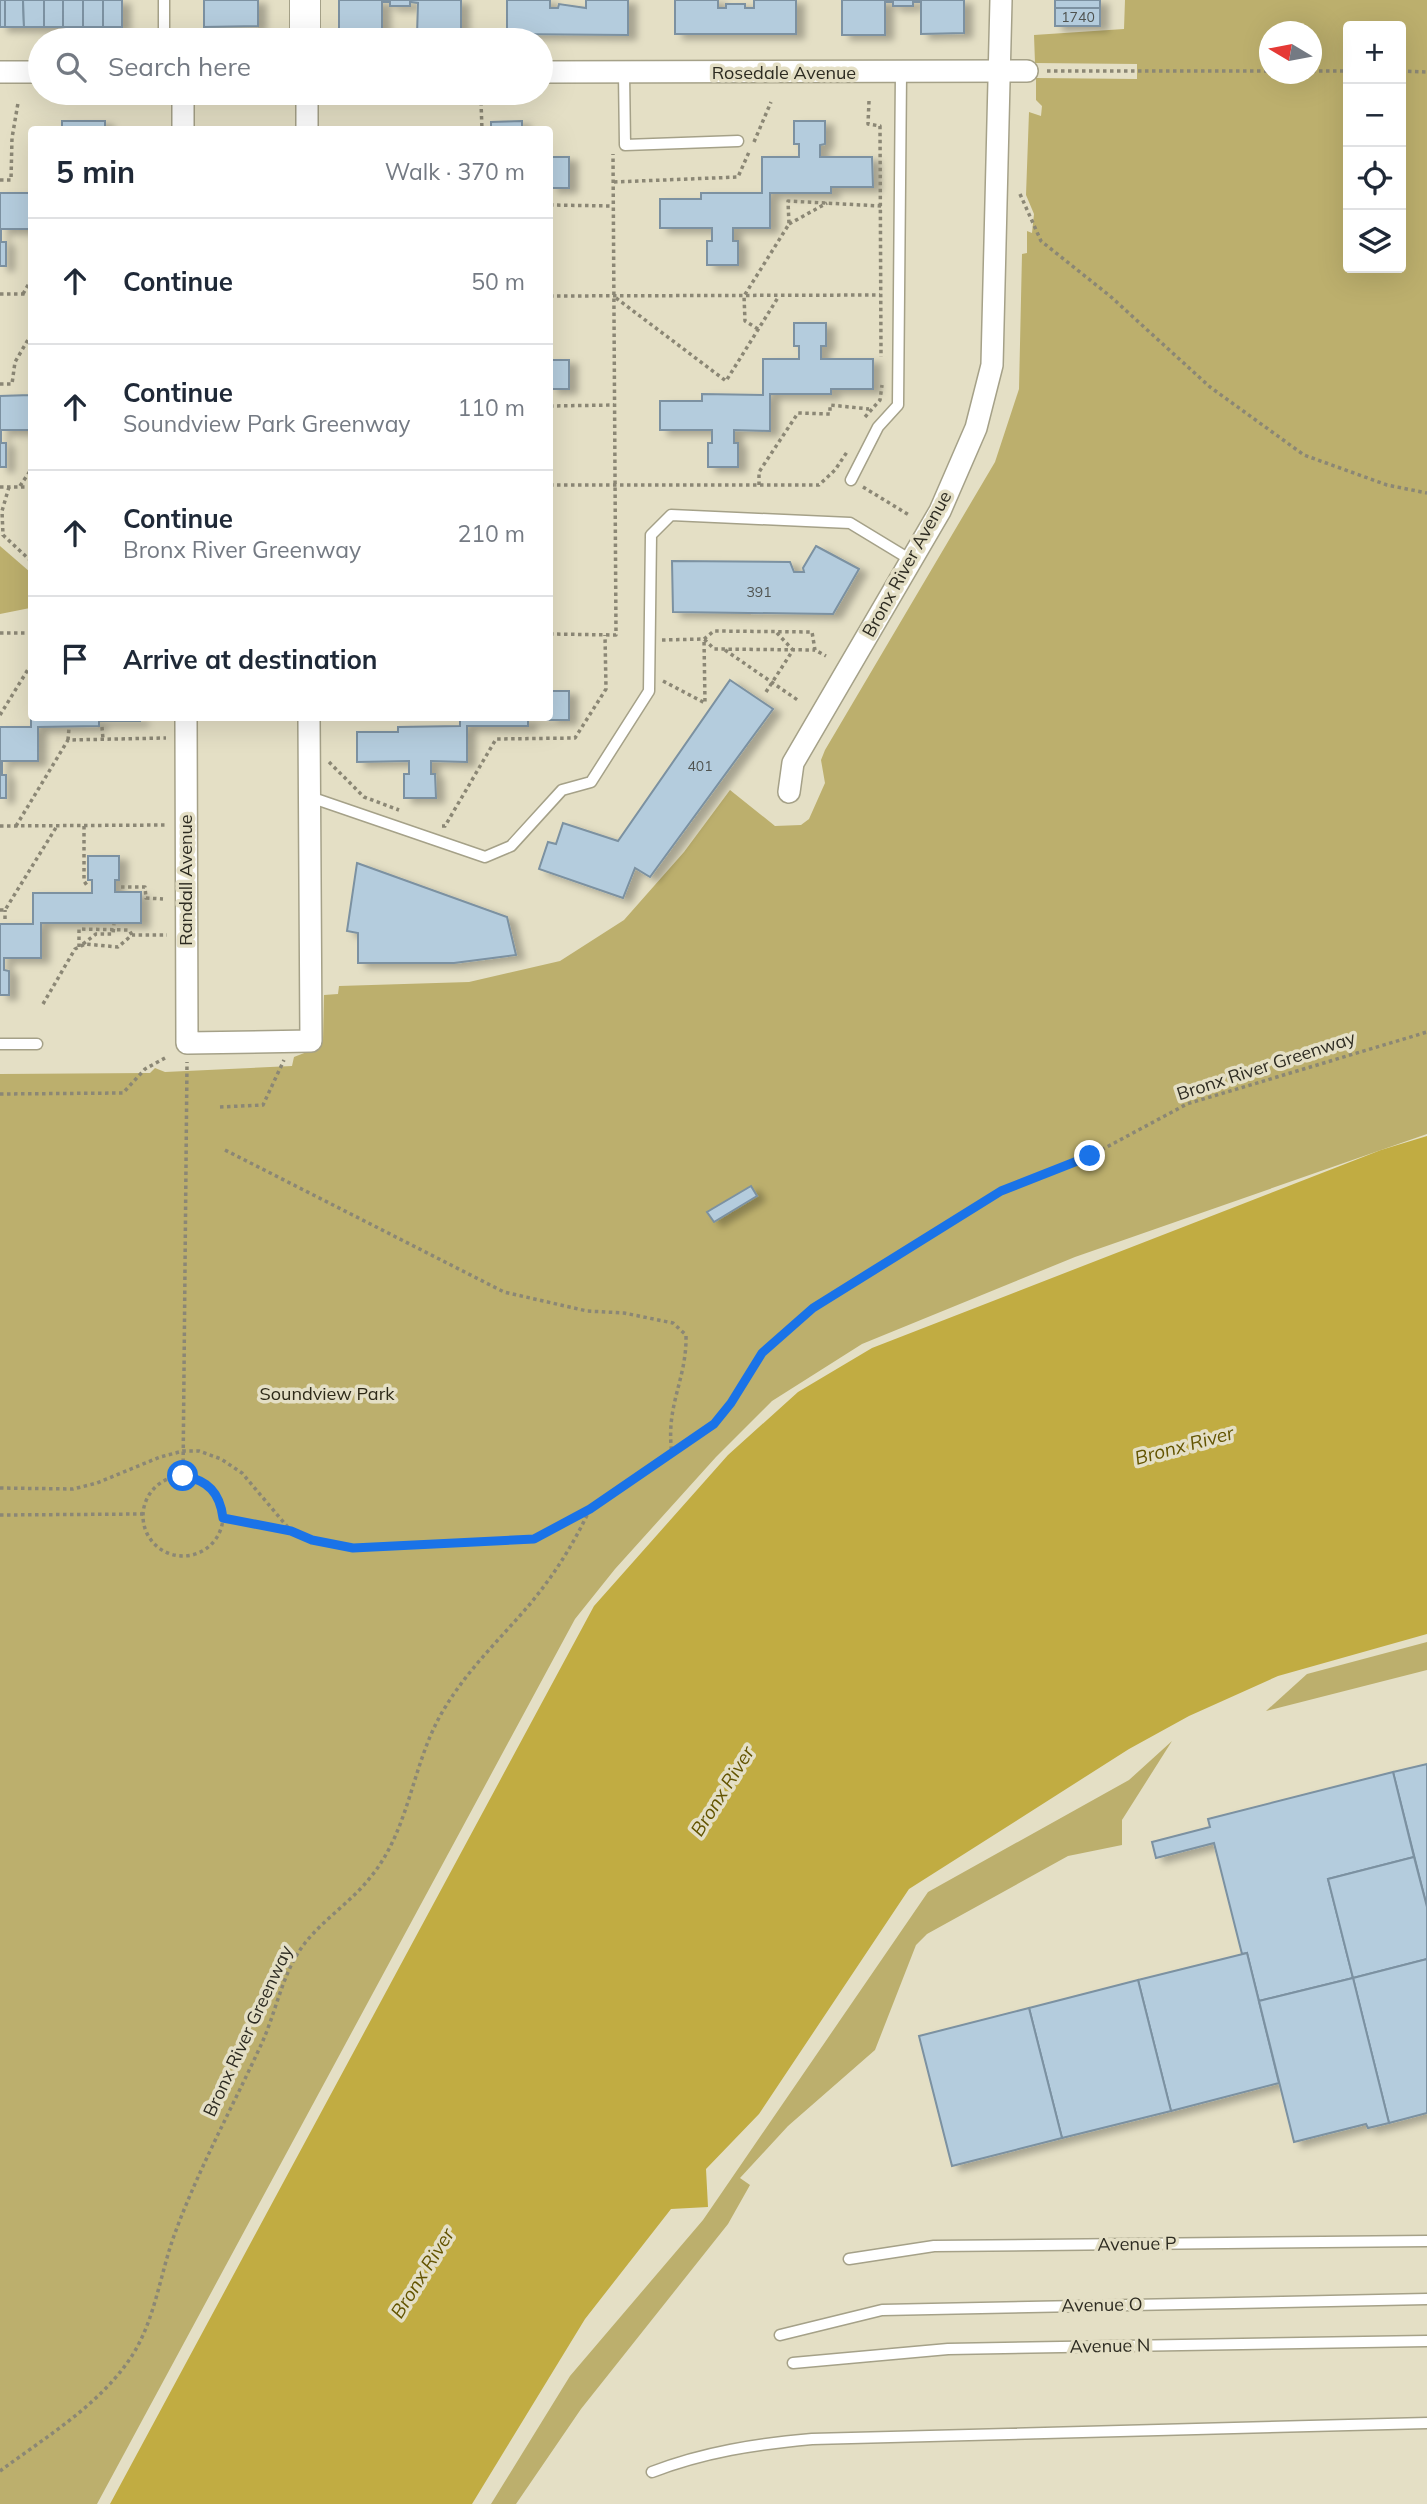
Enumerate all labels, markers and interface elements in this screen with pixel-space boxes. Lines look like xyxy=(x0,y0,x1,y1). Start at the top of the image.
house number: 1740 xyxy=(1061,8,1095,26)
north arrow xyxy=(1259,21,1322,84)
map controls xyxy=(1343,21,1406,273)
button: + xyxy=(1343,21,1406,84)
search box xyxy=(28,28,553,105)
icon: search xyxy=(52,48,90,86)
text: Search here xyxy=(108,50,251,83)
street label: Rosedale Avenue xyxy=(712,61,856,84)
button: − xyxy=(1343,84,1406,147)
button: locate xyxy=(1343,147,1406,210)
text: 5 min xyxy=(56,153,135,191)
text: Walk · 370 m xyxy=(385,157,525,186)
button: layers xyxy=(1343,210,1406,273)
icon: ahead xyxy=(56,262,94,300)
text: Continue xyxy=(123,265,233,298)
text: 50 m xyxy=(471,267,525,296)
text: Continue xyxy=(123,376,233,409)
icon: ahead xyxy=(56,388,94,426)
text: 110 m xyxy=(457,393,525,422)
text: Soundview Park Greenway xyxy=(123,409,411,438)
street label: Bronx River Avenue xyxy=(857,487,956,641)
text: Continue xyxy=(123,502,233,535)
icon: ahead xyxy=(56,514,94,552)
text: 210 m xyxy=(457,519,525,548)
text: Bronx River Greenway xyxy=(123,535,361,564)
house number: 391 xyxy=(746,583,772,601)
icon: arrive xyxy=(56,640,94,678)
text: Arrive at destination xyxy=(123,643,378,676)
house number: 401 xyxy=(687,757,713,775)
street label: Randall Avenue xyxy=(174,814,197,946)
street label: Bronx River Greenway xyxy=(1174,1026,1358,1105)
route end xyxy=(1074,1140,1105,1171)
park label: Soundview Park xyxy=(260,1382,395,1405)
water label: Bronx River xyxy=(1132,1420,1237,1470)
route start xyxy=(167,1460,198,1491)
water label: Bronx River xyxy=(685,1741,760,1840)
street label: Bronx River Greenway xyxy=(198,1941,298,2120)
water label: Bronx River xyxy=(385,2223,460,2322)
street label: Avenue P xyxy=(1097,2231,1177,2256)
street label: Avenue O xyxy=(1061,2292,1143,2317)
street label: Avenue N xyxy=(1069,2333,1151,2358)

